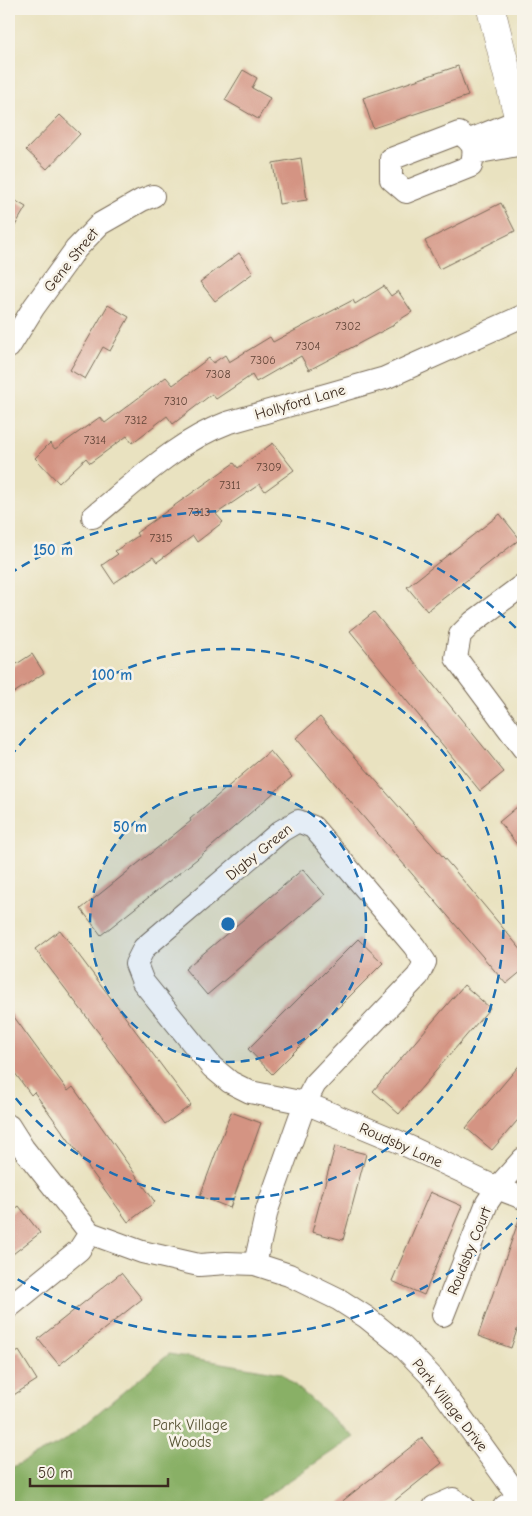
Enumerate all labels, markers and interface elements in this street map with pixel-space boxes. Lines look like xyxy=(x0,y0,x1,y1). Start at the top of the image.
street label: Gene Street xyxy=(40,224,103,295)
house number: 7302 xyxy=(335,319,361,333)
house number: 7304 xyxy=(296,339,321,353)
house number: 7306 xyxy=(250,353,276,367)
house number: 7308 xyxy=(205,367,231,381)
street label: Hollyford Lane xyxy=(253,380,348,423)
house number: 7310 xyxy=(164,394,188,408)
house number: 7312 xyxy=(125,413,147,427)
house number: 7314 xyxy=(84,433,106,447)
house number: 7309 xyxy=(256,460,282,474)
house number: 7311 xyxy=(219,478,241,492)
house number: 7313 xyxy=(188,505,210,519)
house number: 7315 xyxy=(149,531,173,545)
text: 150 m xyxy=(33,541,73,559)
text: 100 m xyxy=(92,666,132,684)
text: 50 m xyxy=(113,818,147,836)
street label: Digby Green xyxy=(222,820,296,884)
centre of rings xyxy=(219,915,237,933)
street label: Roudsby Lane xyxy=(357,1119,446,1172)
street label: Roudsby Court xyxy=(443,1204,495,1298)
street label: Park Village Drive xyxy=(408,1355,492,1455)
park label: Park Village Woods xyxy=(153,1416,228,1451)
scale bar xyxy=(30,1456,168,1488)
text: 50 m xyxy=(38,1464,73,1482)

